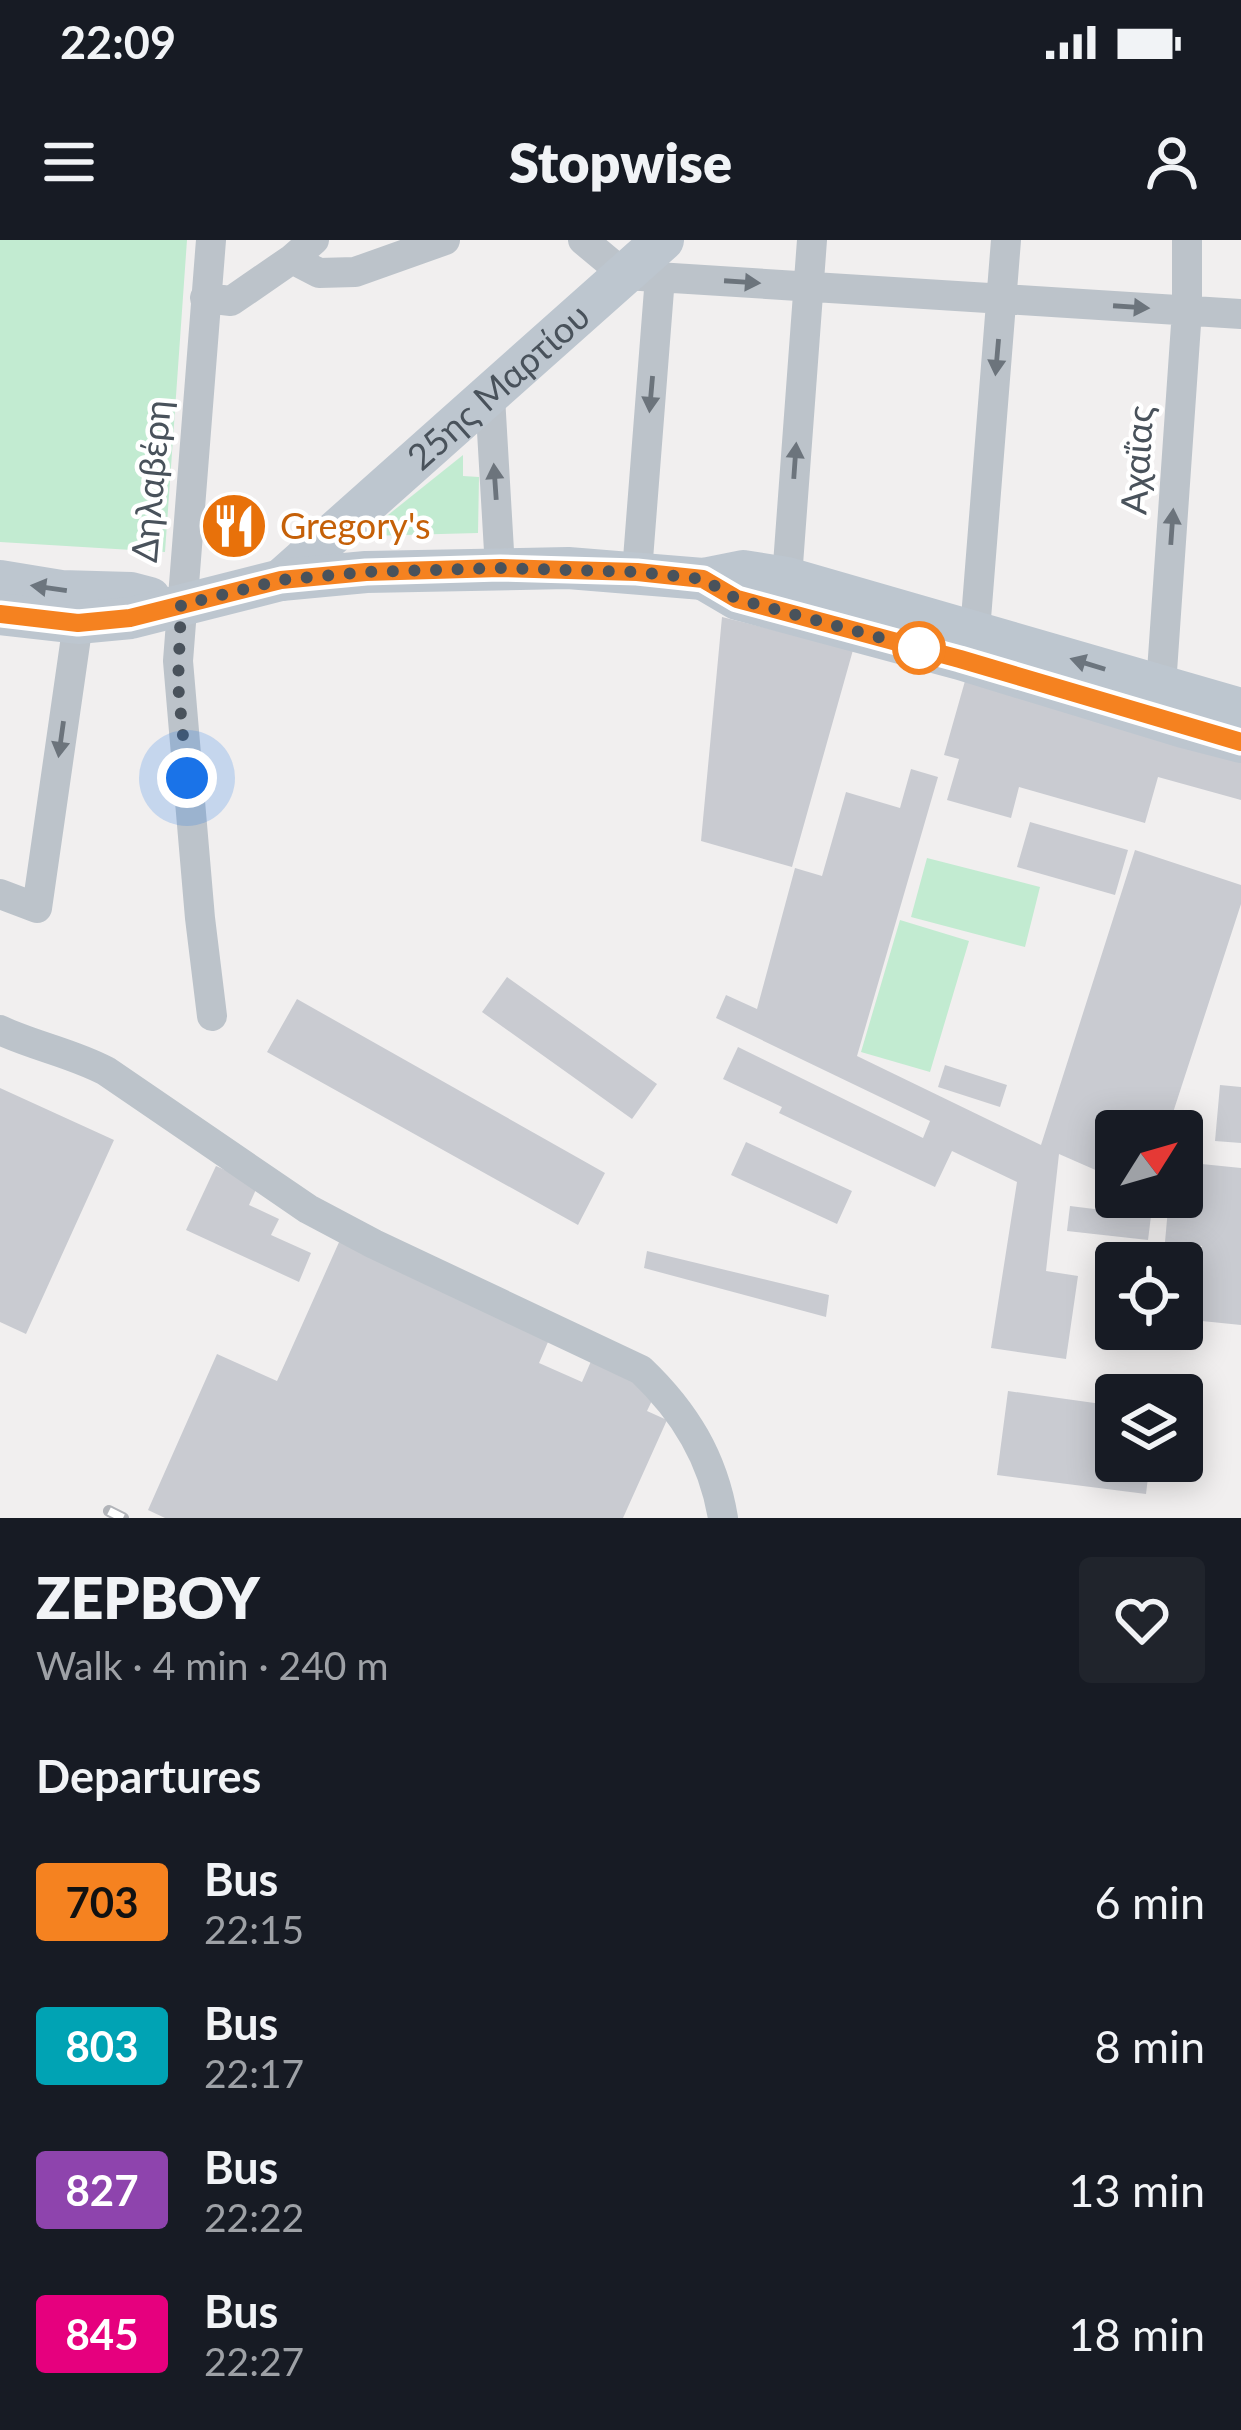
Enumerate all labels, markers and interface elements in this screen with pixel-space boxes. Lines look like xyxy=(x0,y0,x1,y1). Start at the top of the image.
text: 22:09 xyxy=(60,15,176,69)
icon: menu xyxy=(36,129,102,195)
icon: person xyxy=(1139,129,1205,195)
text: Stopwise xyxy=(509,130,732,195)
one-way arrow xyxy=(724,273,761,292)
street label: 25ης Μαρτίου xyxy=(398,293,598,478)
one-way arrow xyxy=(1113,297,1150,316)
one-way arrow xyxy=(988,339,1007,376)
one-way arrow xyxy=(641,376,660,413)
street label: Δηλαβέρη xyxy=(121,398,179,564)
street label: Αχαΐας xyxy=(1110,404,1162,516)
one-way arrow xyxy=(786,442,805,479)
one-way arrow xyxy=(485,462,504,500)
restaurant icon: Gregory's xyxy=(199,491,269,561)
place label: Gregory's xyxy=(280,503,431,547)
one-way arrow xyxy=(1162,508,1181,545)
one-way arrow xyxy=(30,578,67,597)
unlabelled marker xyxy=(894,623,944,673)
one-way arrow xyxy=(1070,654,1106,672)
one-way arrow xyxy=(51,720,70,758)
your location xyxy=(157,748,217,808)
north arrow xyxy=(1095,1110,1203,1218)
map controls xyxy=(1095,1110,1203,1482)
button: locate xyxy=(1095,1242,1203,1350)
button: layers xyxy=(1095,1374,1203,1482)
button: heart xyxy=(1079,1557,1205,1683)
text: ΖΕΡΒΟΥ xyxy=(36,1563,260,1631)
text: Walk · 4 min · 240 m xyxy=(36,1642,389,1688)
text: Departures xyxy=(36,1749,261,1803)
text: Bus xyxy=(204,1852,278,1906)
text: 6 min xyxy=(1094,1875,1205,1929)
text: 703 xyxy=(65,1877,139,1927)
text: 22:15 xyxy=(204,1906,304,1952)
text: Bus xyxy=(204,1996,278,2050)
text: 8 min xyxy=(1094,2019,1205,2073)
text: 803 xyxy=(65,2021,139,2071)
text: 22:17 xyxy=(204,2050,304,2096)
text: Bus xyxy=(204,2140,278,2194)
text: 13 min xyxy=(1068,2163,1205,2217)
text: 827 xyxy=(65,2165,139,2215)
text: 22:22 xyxy=(204,2194,304,2240)
text: Bus xyxy=(204,2284,278,2338)
text: 18 min xyxy=(1068,2307,1205,2361)
text: 845 xyxy=(65,2309,139,2359)
text: 22:27 xyxy=(204,2338,304,2384)

